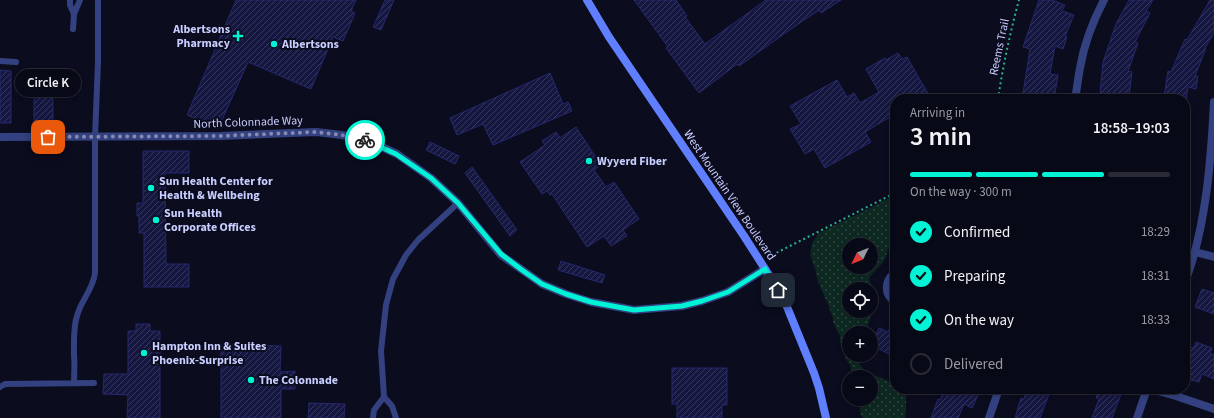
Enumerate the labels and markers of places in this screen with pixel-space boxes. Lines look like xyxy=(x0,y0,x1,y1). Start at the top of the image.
place label: Albertsons Pharmacy xyxy=(172,21,231,52)
marker: Albertsons Pharmacy xyxy=(233,31,243,41)
place label: Albertsons xyxy=(281,36,339,53)
marker: Albertsons xyxy=(269,39,279,49)
callout: Circle K xyxy=(15,69,81,97)
pin xyxy=(31,120,65,154)
place label: Wyyerd Fiber xyxy=(597,153,667,170)
marker: Wyyerd Fiber xyxy=(584,156,594,166)
place label: Sun Health Center for Health & Wellbeing xyxy=(159,173,273,204)
marker: Sun Health Center for Health & Wellbeing xyxy=(146,183,156,193)
place label: Sun Health Corporate Offices xyxy=(164,205,256,236)
marker: Sun Health Corporate Offices xyxy=(151,215,161,225)
pin xyxy=(761,273,795,307)
place label: Hampton Inn & Suites Phoenix-Surprise xyxy=(152,338,266,369)
marker: Hampton Inn & Suites Phoenix-Surprise xyxy=(139,348,149,358)
place label: The Colonnade xyxy=(259,372,338,389)
marker: The Colonnade xyxy=(246,375,256,385)

